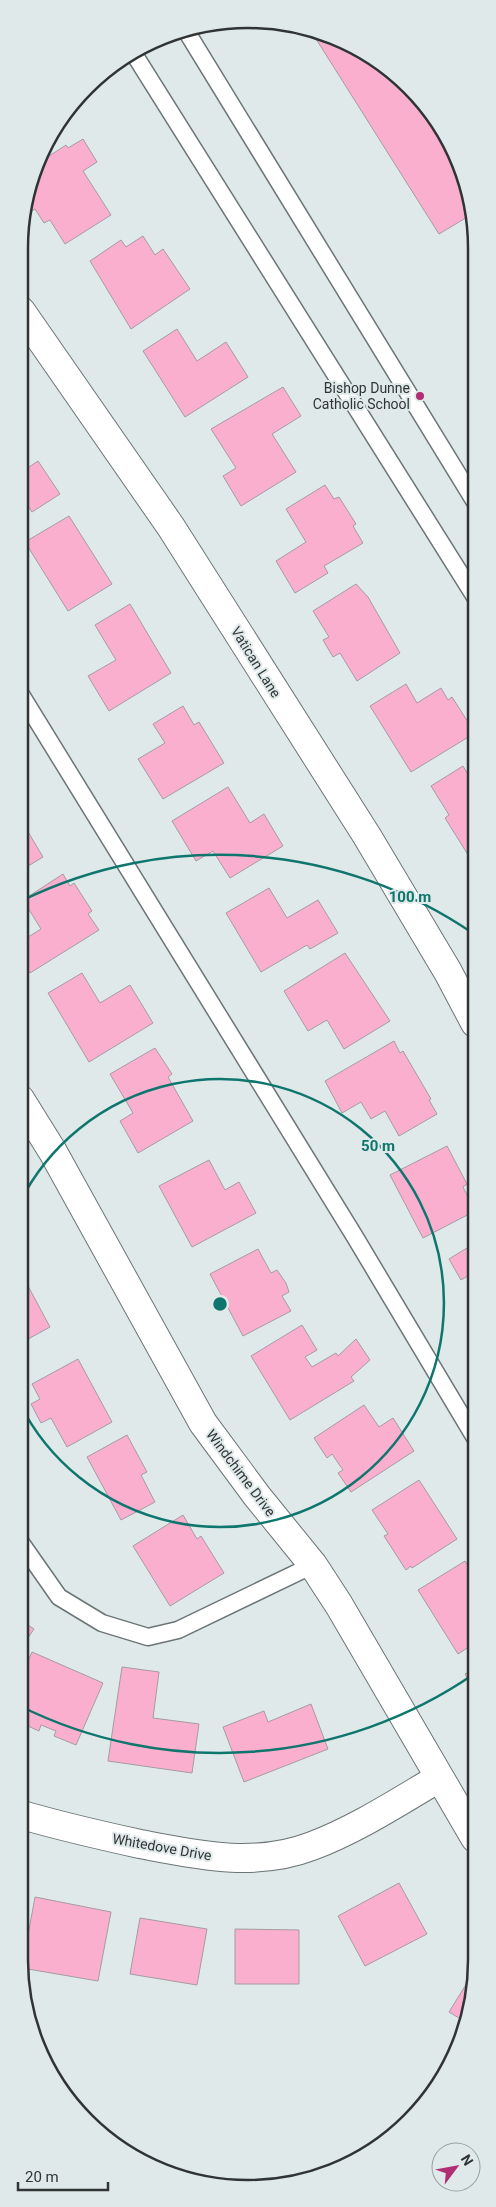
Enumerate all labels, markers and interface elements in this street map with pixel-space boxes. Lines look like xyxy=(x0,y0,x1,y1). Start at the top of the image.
place label: Bishop Dunne Catholic School xyxy=(313,380,410,412)
marker: Bishop Dunne Catholic School xyxy=(414,390,426,402)
street label: Vatican Lane xyxy=(228,624,284,700)
text: 100 m xyxy=(389,888,431,906)
text: 50 m xyxy=(361,1137,395,1155)
centre of rings xyxy=(211,1295,229,1313)
street label: Windchime Drive xyxy=(203,1426,279,1520)
street label: Whitedove Drive xyxy=(111,1830,213,1864)
north arrow xyxy=(431,2142,481,2192)
text: N xyxy=(458,2152,476,2169)
scale bar xyxy=(18,2160,108,2192)
text: 20 m xyxy=(25,2168,59,2186)

